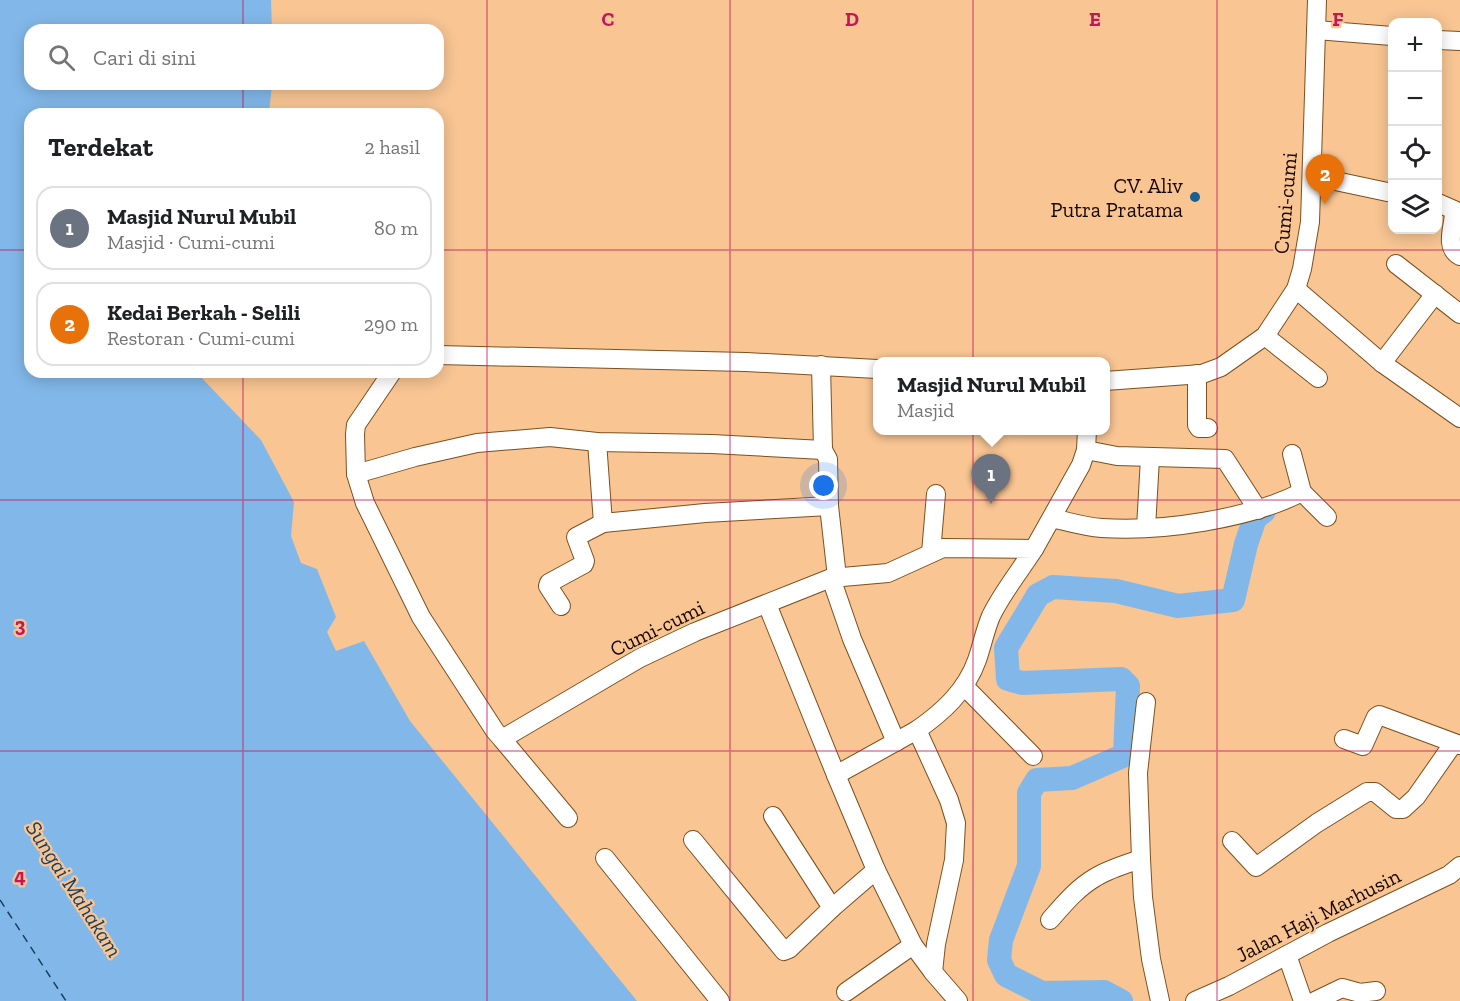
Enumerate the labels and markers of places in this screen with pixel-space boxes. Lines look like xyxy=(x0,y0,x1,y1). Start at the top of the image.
pin: 2 xyxy=(1306,154,1344,204)
place label: CV. Aliv Putra Pratama xyxy=(1050,173,1183,222)
marker: CV. Aliv Putra Pratama xyxy=(1188,190,1202,204)
pin: 1 xyxy=(972,454,1010,504)

